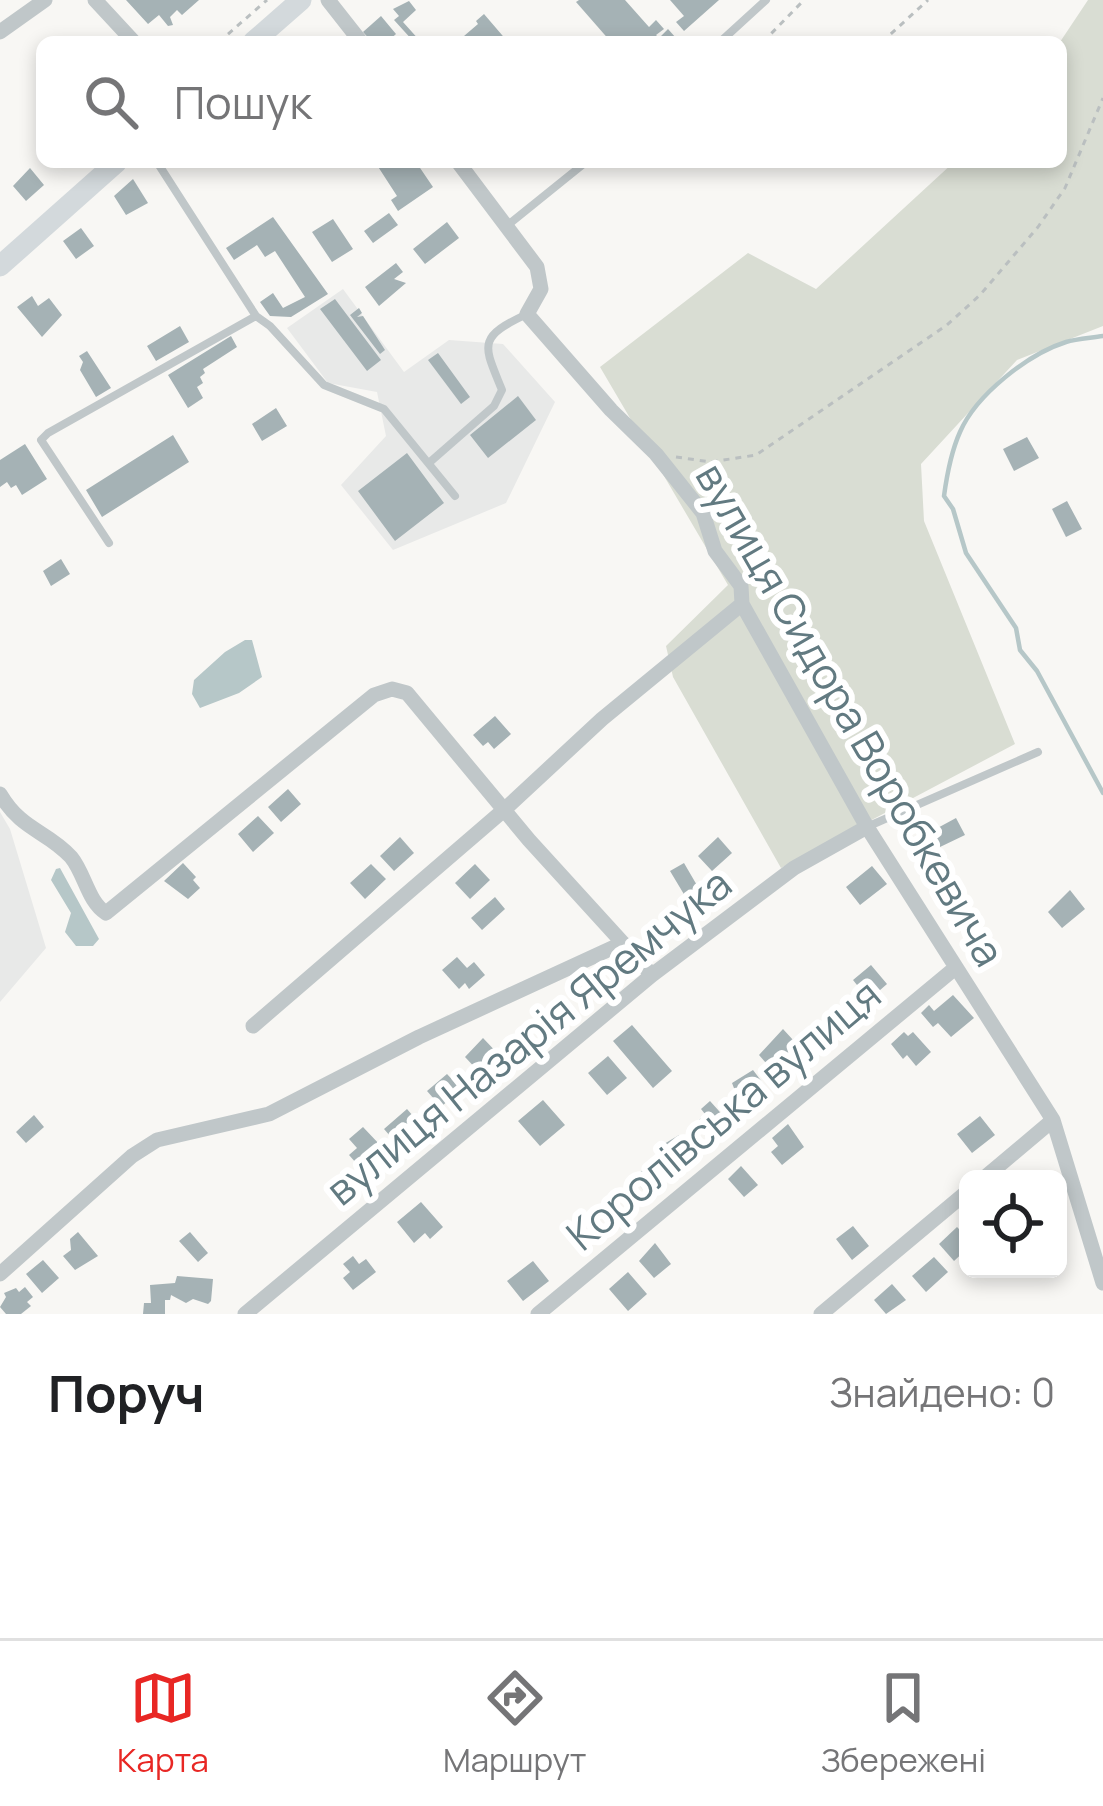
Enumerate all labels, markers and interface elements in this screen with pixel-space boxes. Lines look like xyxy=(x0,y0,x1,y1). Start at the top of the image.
search box xyxy=(36,36,1067,168)
icon: search xyxy=(78,69,144,135)
text: Пошук xyxy=(174,71,312,133)
street label: вулиця Сидора Воробкевича xyxy=(683,452,1019,976)
street label: вулиця Назарія Яремчука xyxy=(313,854,743,1218)
street label: Королівська вулиця xyxy=(554,965,892,1263)
map controls xyxy=(959,1170,1067,1278)
button: locate xyxy=(959,1170,1067,1278)
text: Поруч xyxy=(48,1358,205,1427)
text: Знайдено: 0 xyxy=(829,1365,1055,1419)
tab: Карта xyxy=(117,1665,209,1782)
tab: Маршрут xyxy=(443,1665,587,1782)
tab: Збережені xyxy=(821,1665,986,1782)

